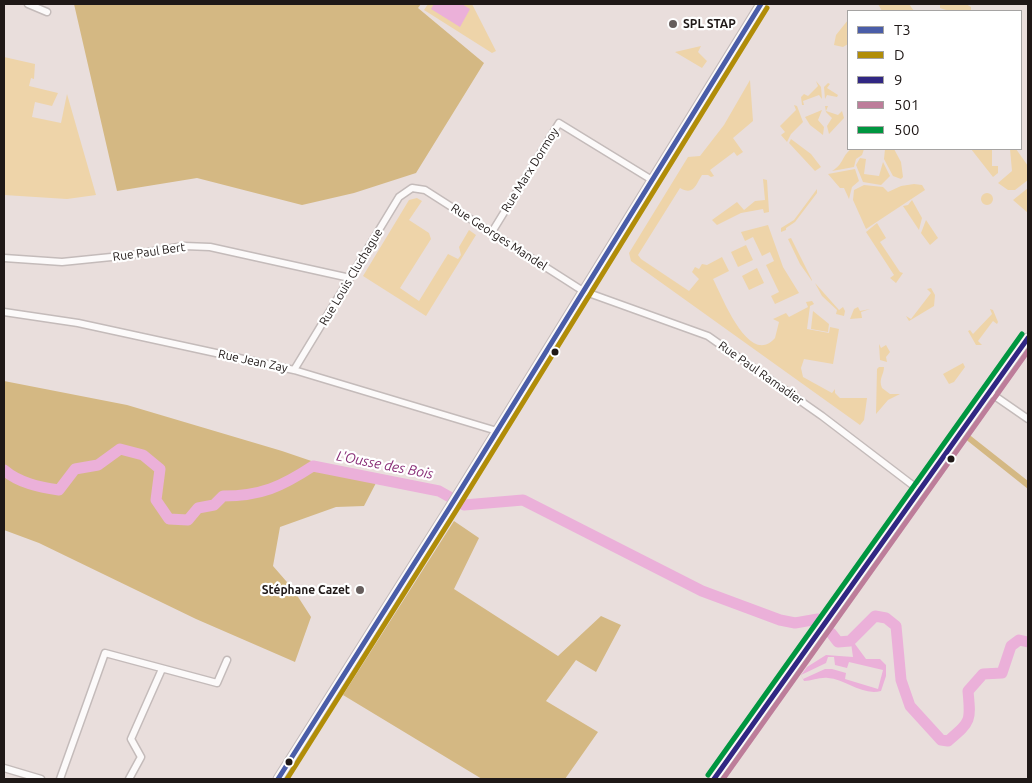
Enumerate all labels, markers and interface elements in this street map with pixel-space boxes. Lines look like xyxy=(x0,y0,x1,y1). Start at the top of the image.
legend xyxy=(847,10,1022,150)
place label: SPL STAP xyxy=(683,17,736,31)
marker: SPL STAP xyxy=(667,18,679,30)
text: T3 xyxy=(894,21,911,38)
text: D xyxy=(894,46,905,63)
text: 9 xyxy=(894,71,902,88)
text: 501 xyxy=(894,96,919,113)
text: 500 xyxy=(894,121,919,138)
street label: Rue Marx Dormoy xyxy=(498,125,562,215)
street label: Rue Georges Mandel xyxy=(448,201,550,273)
street label: Rue Louis Cluchague xyxy=(316,226,386,328)
street label: Rue Paul Bert xyxy=(112,240,186,264)
street label: Rue Paul Ramadier xyxy=(716,338,806,408)
street label: Rue Jean Zay xyxy=(217,347,289,375)
unlabelled marker xyxy=(550,347,560,357)
water label: L'Ousse des Bois xyxy=(335,447,435,483)
unlabelled marker xyxy=(946,454,956,464)
place label: Stéphane Cazet xyxy=(262,583,350,597)
marker: Stéphane Cazet xyxy=(354,584,366,596)
unlabelled marker xyxy=(284,757,294,767)

